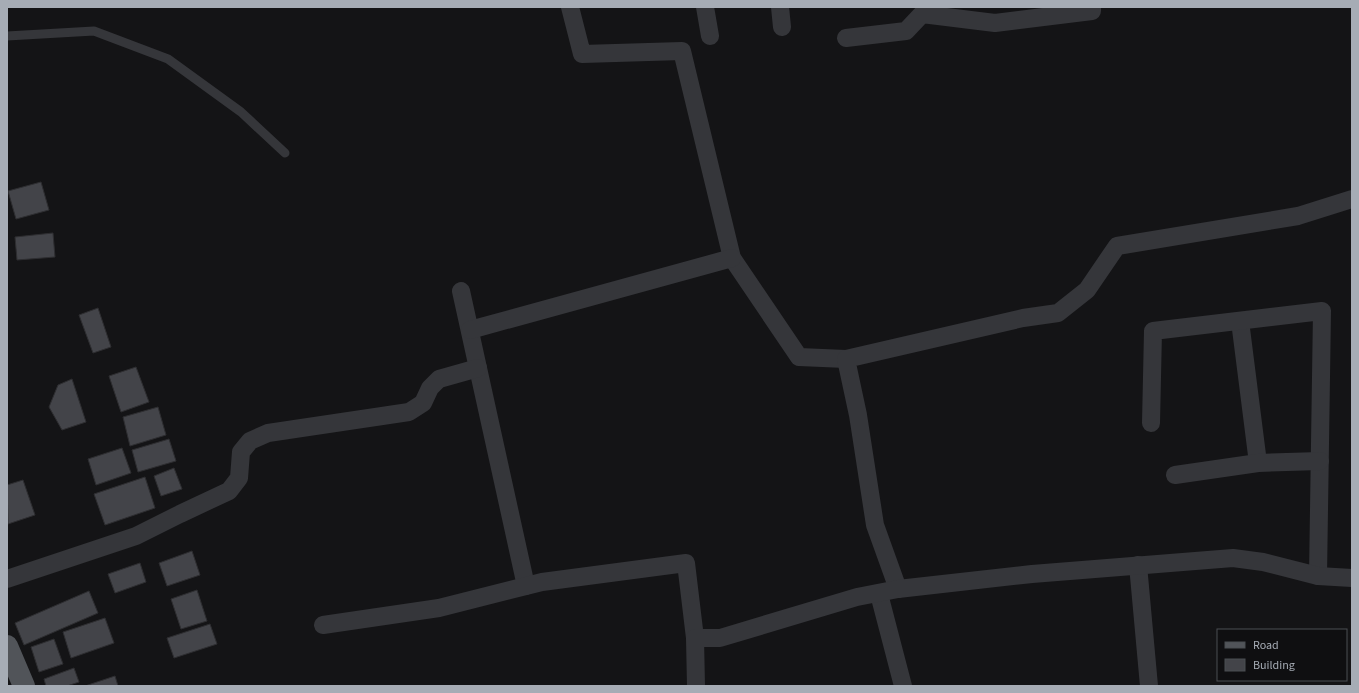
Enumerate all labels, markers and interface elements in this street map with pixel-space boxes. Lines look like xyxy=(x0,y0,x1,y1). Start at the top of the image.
legend xyxy=(1217,629,1347,681)
text: Road xyxy=(1253,637,1279,654)
text: Building xyxy=(1253,657,1295,674)

